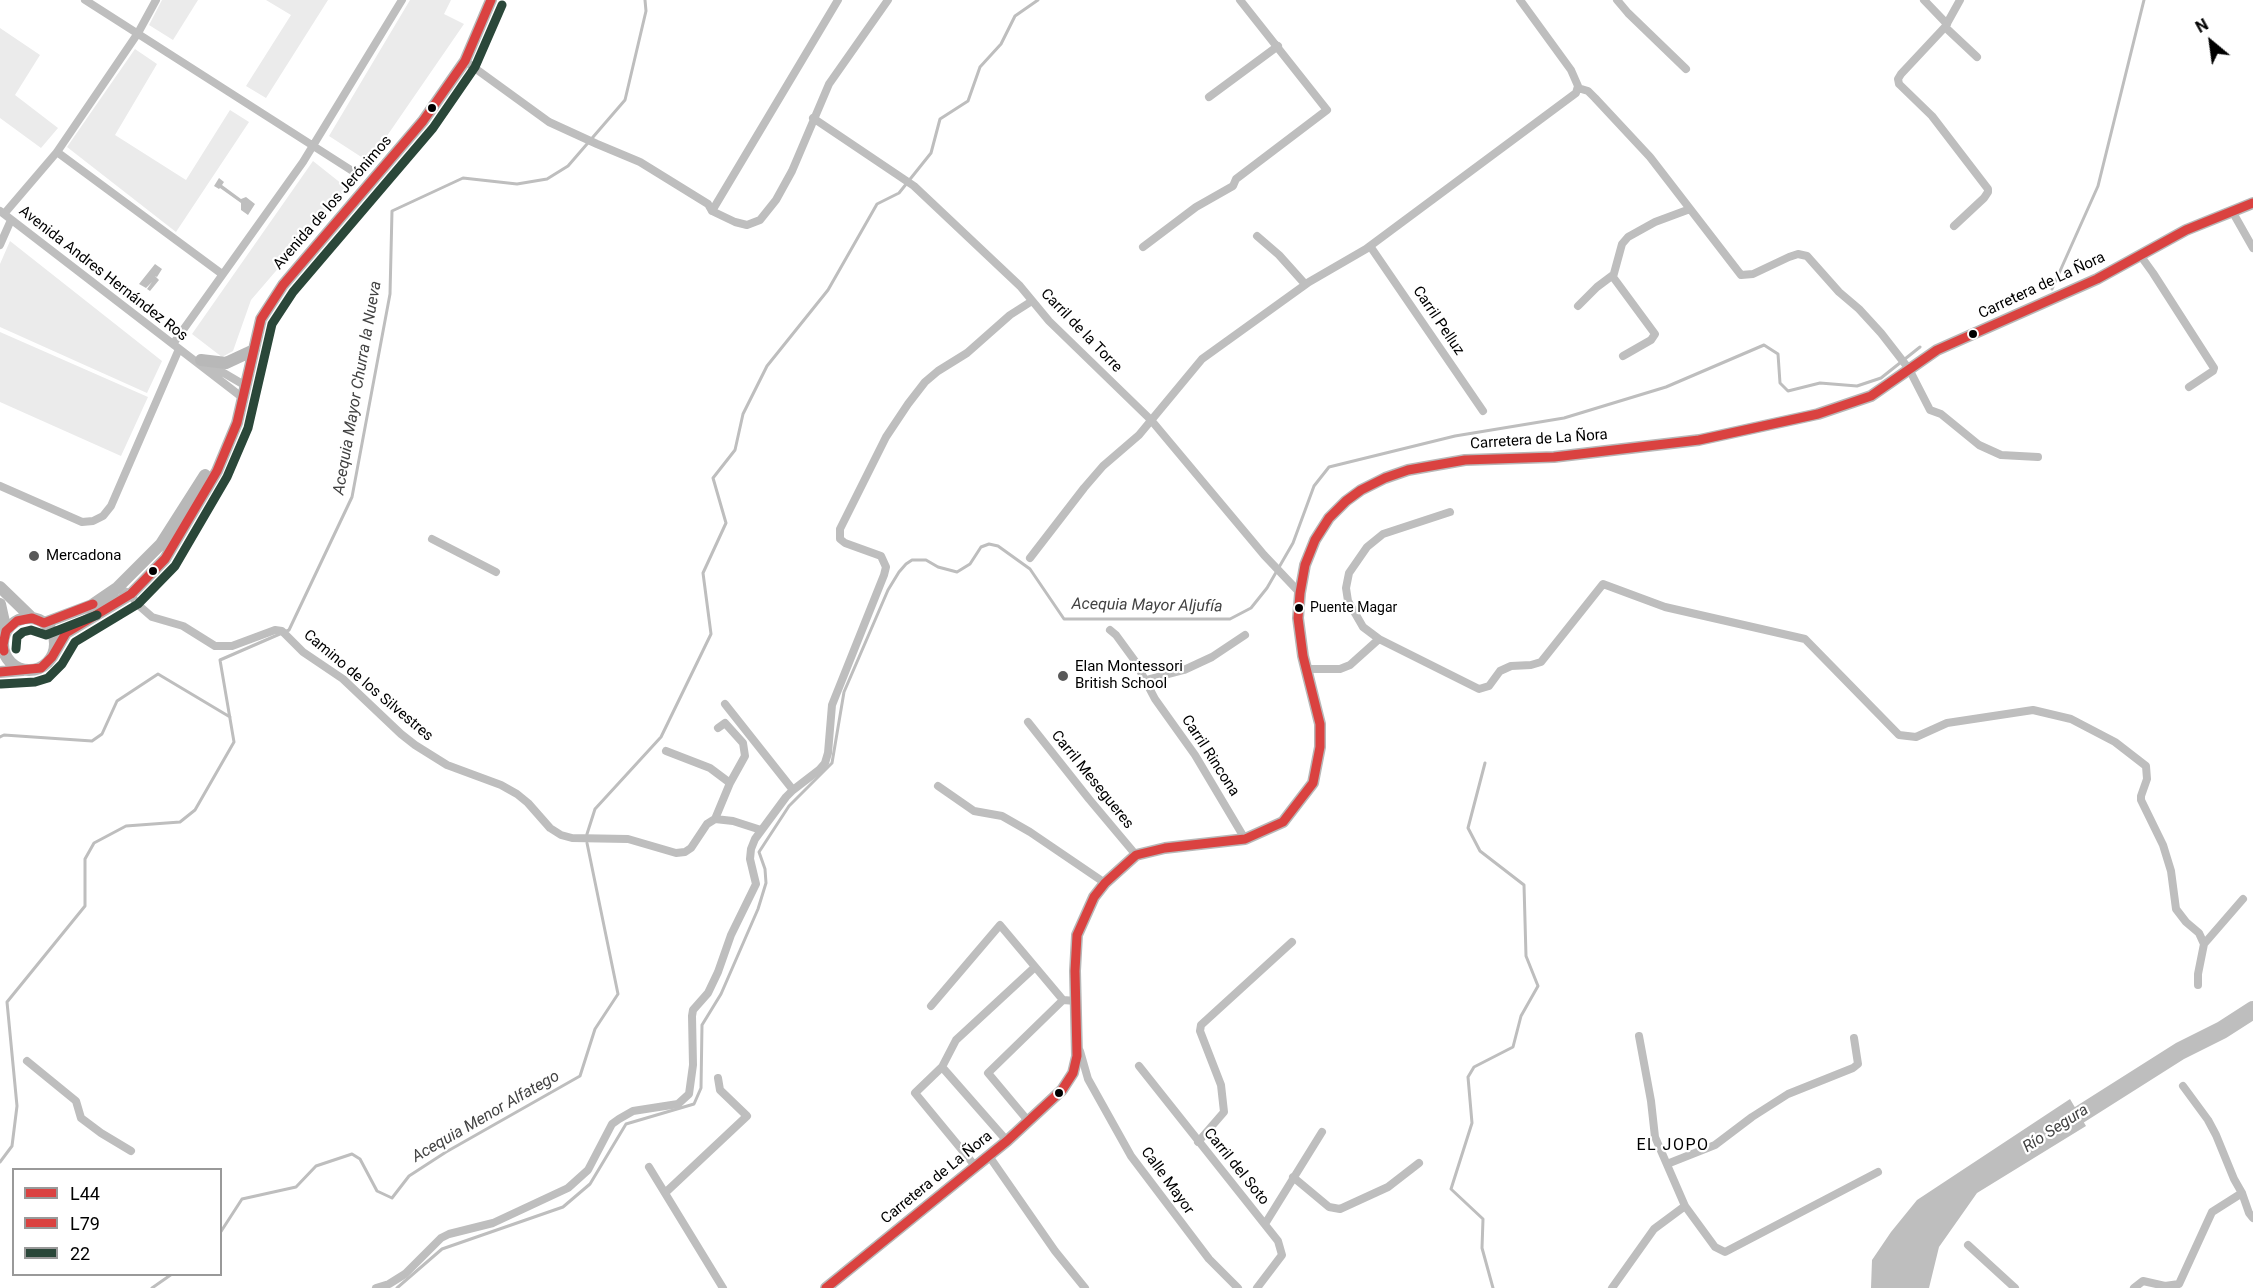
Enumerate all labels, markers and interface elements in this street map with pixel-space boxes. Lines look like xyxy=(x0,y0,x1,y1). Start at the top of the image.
north arrow xyxy=(2181,12,2241,72)
text: N xyxy=(2192,15,2212,37)
unlabelled marker xyxy=(426,102,438,114)
street label: Avenida de los Jerónimos xyxy=(270,132,396,274)
street label: Avenida Andres Hernández Ros xyxy=(15,202,191,346)
street label: Carretera de La Ñora xyxy=(1976,249,2108,323)
water label: Acequia Mayor Churra la Nueva xyxy=(330,280,386,496)
street label: Carril Pelluz xyxy=(1408,283,1468,359)
street label: Carril de la Torre xyxy=(1036,285,1126,377)
unlabelled marker xyxy=(1967,328,1979,340)
street label: Carretera de La Ñora xyxy=(1470,426,1608,454)
place label: Mercadona xyxy=(46,547,121,565)
marker: Mercadona xyxy=(27,549,41,563)
unlabelled marker xyxy=(147,565,159,577)
water label: Acequia Mayor Aljufía xyxy=(1071,595,1223,617)
place label: Puente Magar xyxy=(1310,600,1397,616)
marker: Puente Magar xyxy=(1293,602,1305,614)
street label: Camino de los Silvestres xyxy=(300,626,436,746)
place label: Elan Montessori British School xyxy=(1075,658,1183,693)
marker: Elan Montessori British School xyxy=(1056,669,1070,683)
street label: Carril Rincona xyxy=(1177,712,1243,800)
street label: Carril Mesegueres xyxy=(1047,727,1137,833)
water label: Acequia Menor Alfatego xyxy=(409,1067,563,1167)
unlabelled marker xyxy=(1053,1087,1065,1099)
water label: Río Segura xyxy=(2020,1101,2092,1157)
street label: Carril del Soto xyxy=(1200,1125,1272,1209)
street label: Carretera de La Ñora xyxy=(878,1128,996,1228)
district label: EL JOPO xyxy=(1636,1136,1710,1156)
street label: Calle Mayor xyxy=(1137,1144,1197,1218)
legend xyxy=(12,1168,222,1276)
text: L44 xyxy=(70,1183,100,1204)
text: L79 xyxy=(70,1213,100,1234)
text: 22 xyxy=(70,1243,90,1264)

